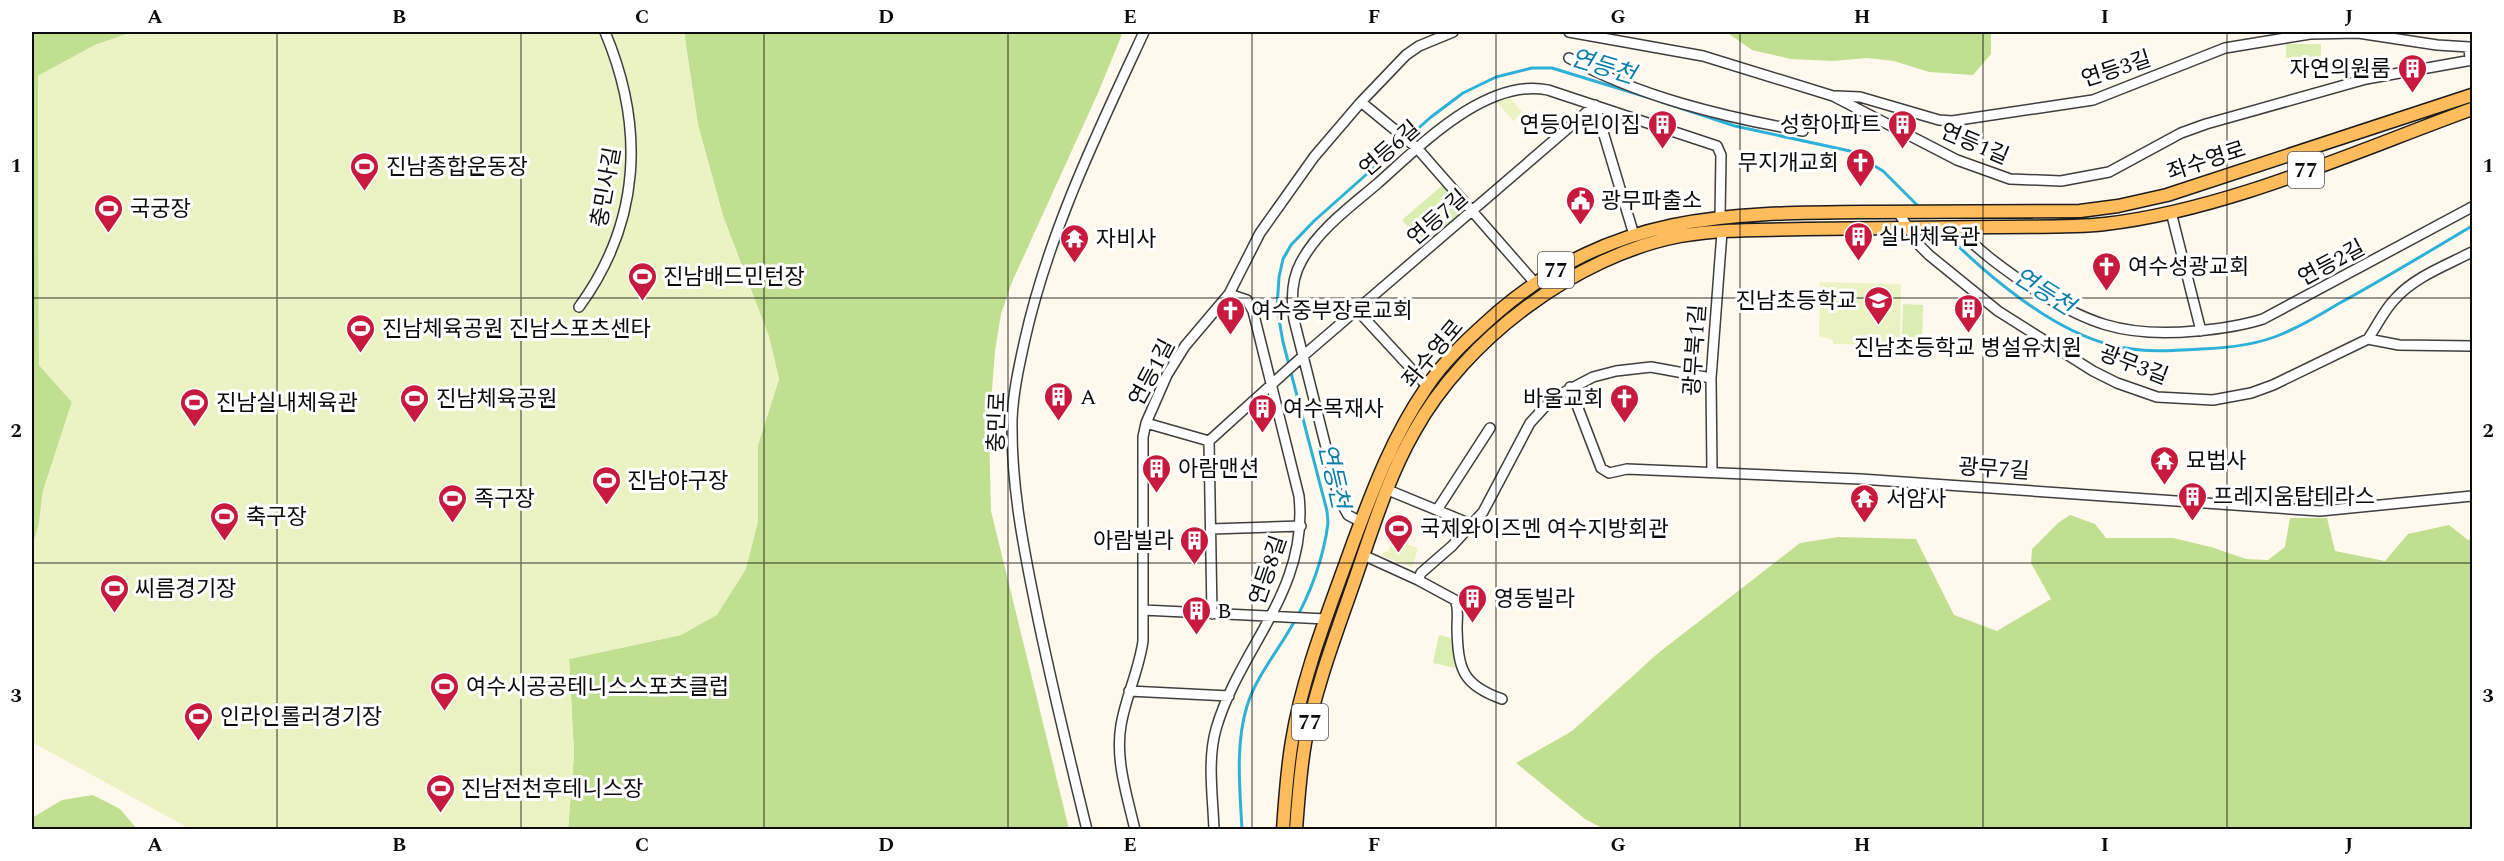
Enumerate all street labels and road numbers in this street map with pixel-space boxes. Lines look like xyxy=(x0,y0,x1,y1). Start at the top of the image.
street label: 연등3길 xyxy=(2077,43,2156,96)
street label: 연등6길 xyxy=(1352,113,1428,185)
street label: 연등1길 xyxy=(1935,115,2014,174)
street label: 좌수영로 xyxy=(2163,133,2250,190)
street label: 충민사길 xyxy=(583,145,630,230)
road number: 77 xyxy=(2288,152,2324,188)
street label: 연등7길 xyxy=(1400,182,1476,254)
street label: 연등2길 xyxy=(2292,232,2371,295)
road number: 77 xyxy=(1538,252,1574,288)
street label: 광무북1길 xyxy=(1676,303,1715,397)
street label: 좌수영로 xyxy=(1394,312,1472,396)
street label: 연등1길 xyxy=(1121,333,1184,412)
street label: 광무3길 xyxy=(2094,337,2173,394)
street label: 충민로 xyxy=(980,391,1015,453)
street label: 광무7길 xyxy=(1957,451,2031,488)
street label: 연등8길 xyxy=(1241,531,1296,610)
road number: 77 xyxy=(1292,704,1328,740)

